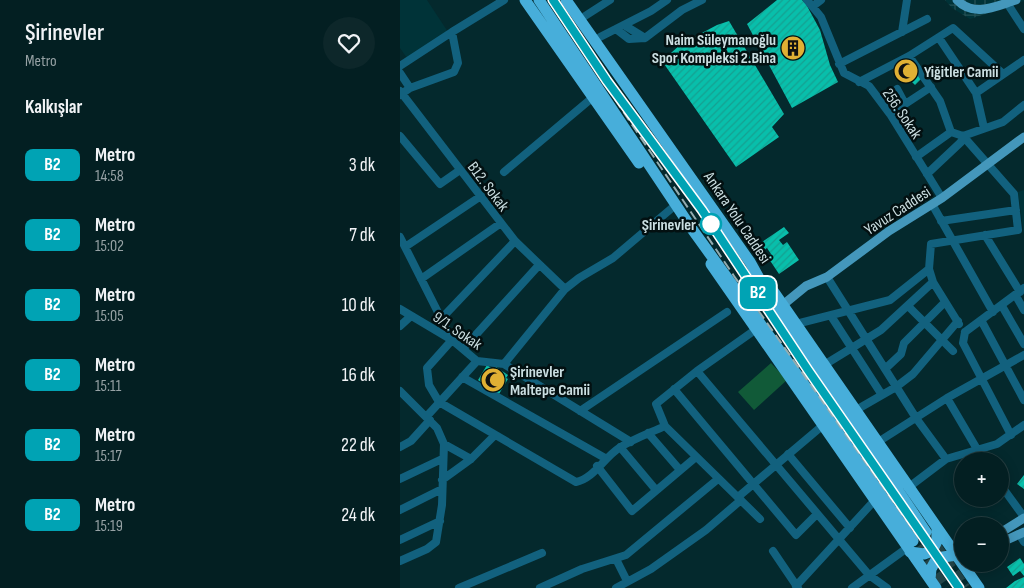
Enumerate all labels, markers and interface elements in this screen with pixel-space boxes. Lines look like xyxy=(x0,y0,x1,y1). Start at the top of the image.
button: heart xyxy=(323,17,375,69)
text: Şirinevler xyxy=(25,18,104,47)
place label: Naim Süleymanoğlu Spor Kompleksi 2.Bina xyxy=(652,31,776,68)
building icon: Naim Süleymanoğlu Spor Kompleksi 2.Bina xyxy=(780,35,806,61)
text: Metro xyxy=(25,52,57,71)
mosque icon: Yiğitler Camii xyxy=(893,58,919,84)
place label: Yiğitler Camii xyxy=(924,63,999,82)
street label: 256. Sokak xyxy=(878,85,926,143)
text: Kalkışlar xyxy=(25,96,82,119)
text: Metro xyxy=(95,144,135,167)
text: B2 xyxy=(44,154,61,175)
text: 3 dk xyxy=(349,154,375,177)
street label: B12. Sokak xyxy=(463,158,513,215)
text: 14:58 xyxy=(95,167,124,186)
street label: Ankara Yolu Caddesi xyxy=(699,168,774,267)
street label: Yavuz Caddesi xyxy=(861,183,935,240)
marker: Şirinevler xyxy=(700,213,722,235)
text: Metro xyxy=(95,214,135,237)
place label: Şirinevler xyxy=(642,216,696,235)
text: B2 xyxy=(44,224,61,245)
text: 7 dk xyxy=(349,224,375,247)
text: 15:02 xyxy=(95,237,124,256)
line badge: B2 xyxy=(736,277,780,309)
text: B2 xyxy=(750,282,766,303)
text: Metro xyxy=(95,284,135,307)
text: B2 xyxy=(44,294,61,315)
text: 10 dk xyxy=(342,294,375,317)
text: 15:05 xyxy=(95,307,124,326)
street label: 9/1. Sokak xyxy=(429,308,485,355)
text: Metro xyxy=(95,354,135,377)
place label: Şirinevler Maltepe Camii xyxy=(510,363,590,400)
text: B2 xyxy=(44,364,61,385)
text: 16 dk xyxy=(342,364,375,387)
mosque icon: Şirinevler Maltepe Camii xyxy=(480,367,506,393)
text: 15:11 xyxy=(95,377,121,396)
text: Metro xyxy=(95,424,135,447)
text: B2 xyxy=(44,434,61,455)
text: 22 dk xyxy=(341,434,375,457)
text: 15:17 xyxy=(95,447,122,466)
map controls xyxy=(954,452,1009,572)
button: + xyxy=(954,452,1009,507)
text: Metro xyxy=(95,494,135,517)
text: B2 xyxy=(44,504,61,525)
text: 24 dk xyxy=(341,504,375,527)
text: 15:19 xyxy=(95,517,123,536)
button: − xyxy=(954,517,1009,572)

